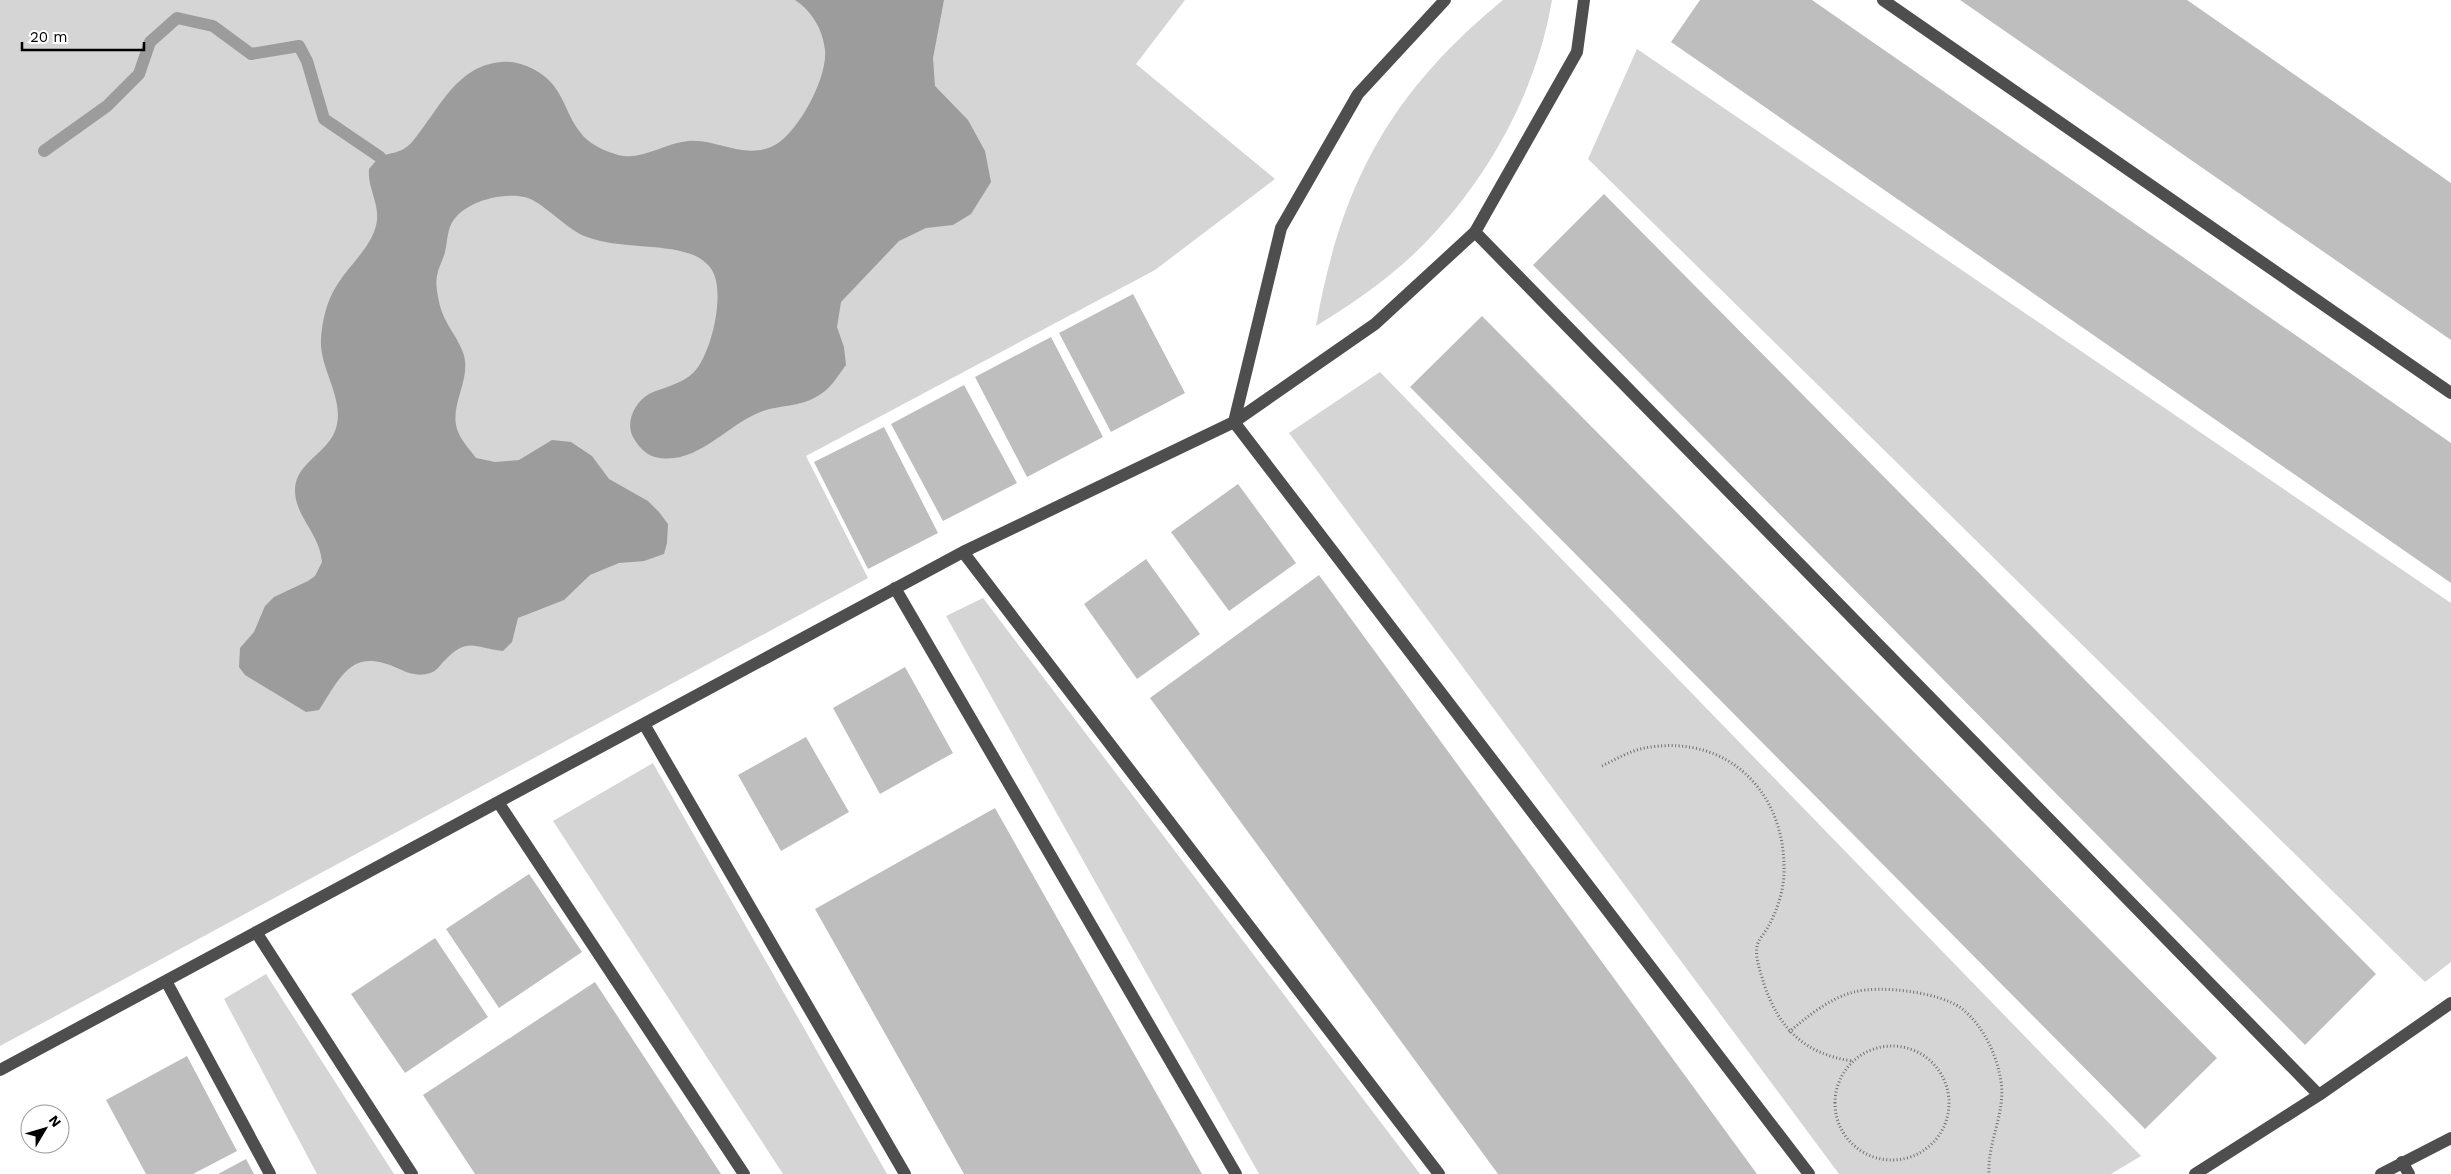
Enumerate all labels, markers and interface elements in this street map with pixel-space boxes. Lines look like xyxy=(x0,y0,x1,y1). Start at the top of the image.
scale bar xyxy=(22,20,145,52)
text: 20 m xyxy=(30,28,68,46)
north arrow xyxy=(20,1104,70,1154)
text: N xyxy=(46,1112,65,1130)

